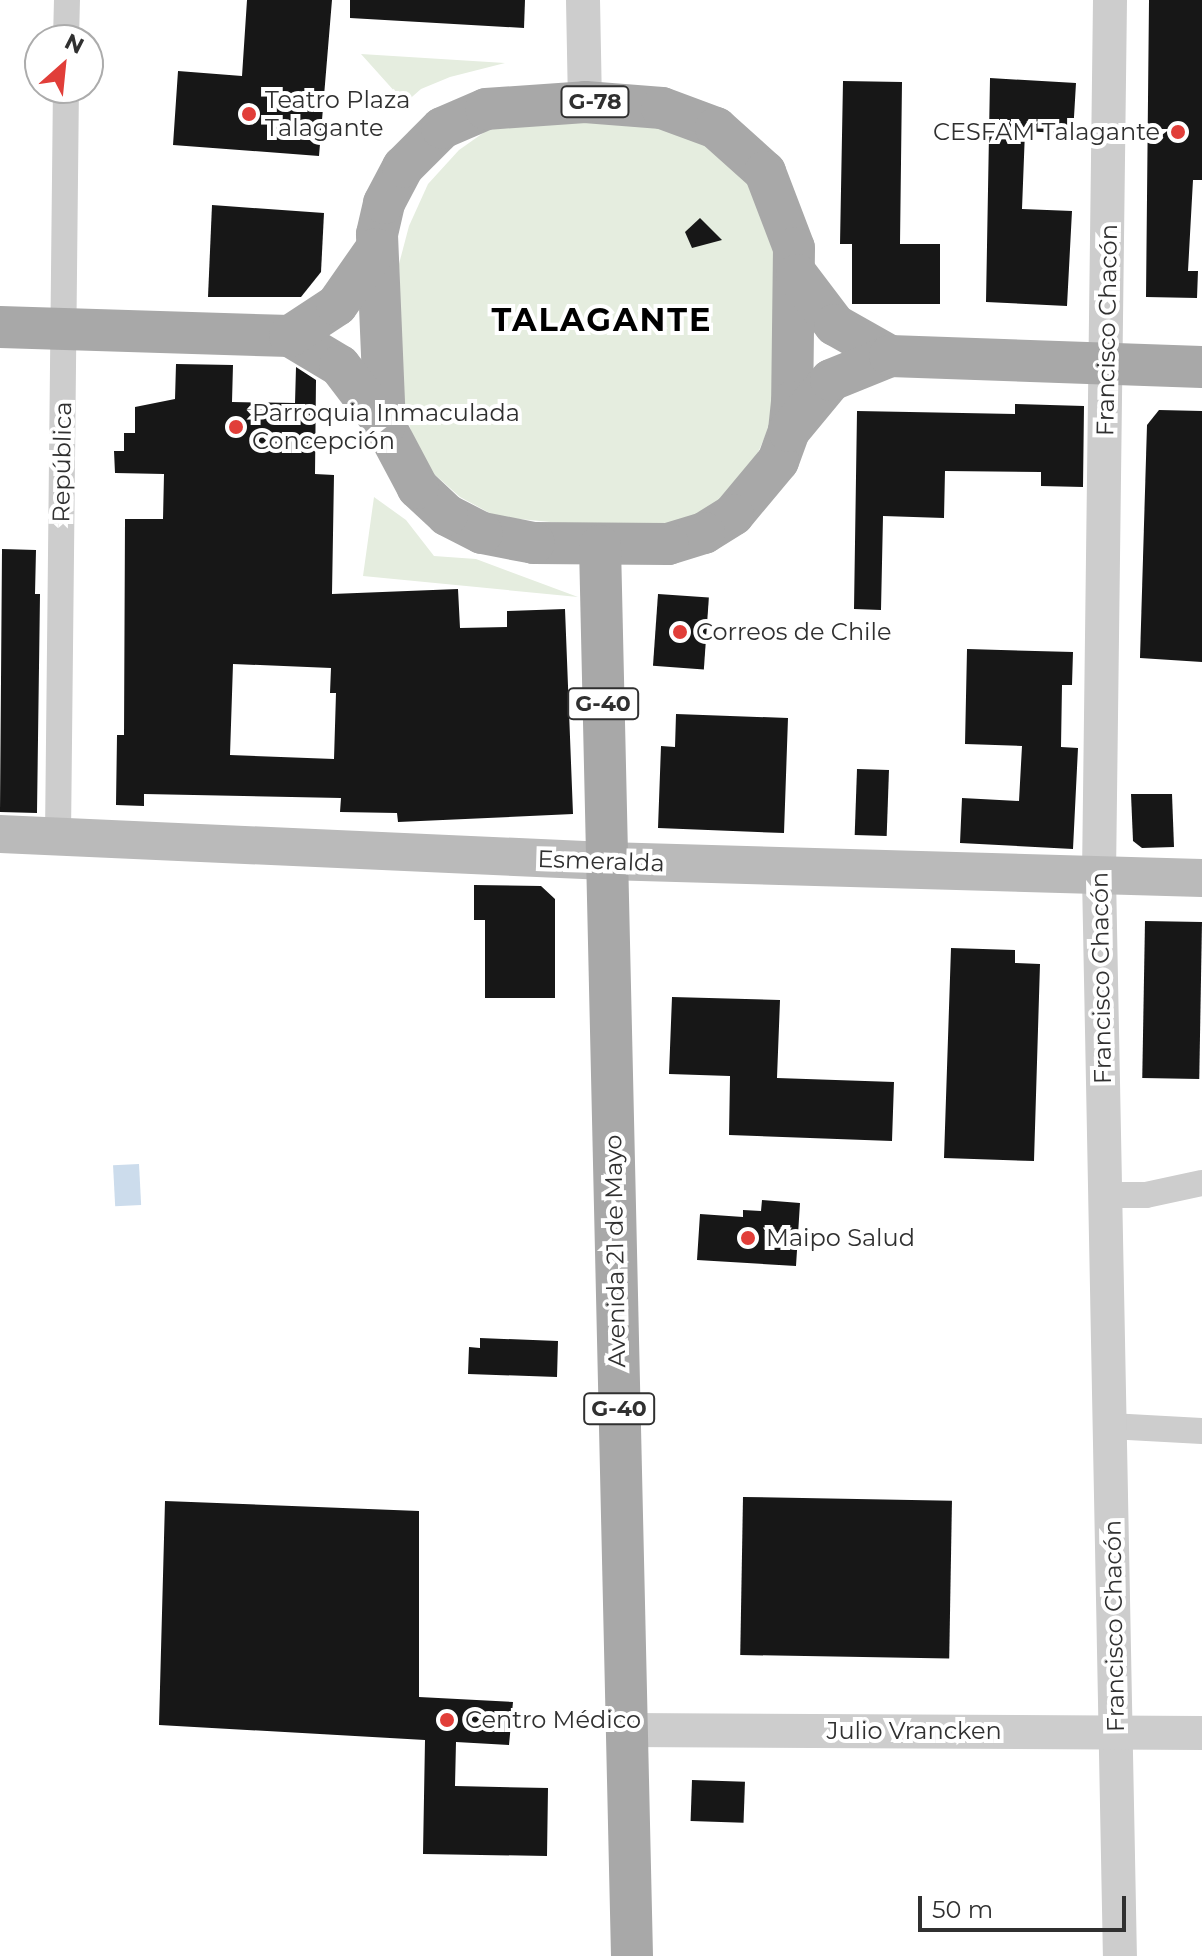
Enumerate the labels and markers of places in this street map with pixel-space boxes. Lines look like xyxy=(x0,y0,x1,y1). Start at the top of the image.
place label: Teatro Plaza Talagante xyxy=(265,86,410,142)
marker: Teatro Plaza Talagante xyxy=(240,105,258,123)
place label: CESFAM Talagante xyxy=(933,118,1160,146)
marker: CESFAM Talagante xyxy=(1167,121,1189,143)
place label: Parroquia Inmaculada Concepción xyxy=(252,399,520,455)
marker: Parroquia Inmaculada Concepción xyxy=(227,418,245,436)
place label: Correos de Chile xyxy=(696,618,892,646)
marker: Correos de Chile xyxy=(671,623,689,641)
place label: Maipo Salud xyxy=(766,1224,915,1252)
marker: Maipo Salud xyxy=(737,1227,759,1249)
place label: Centro Médico xyxy=(465,1706,641,1734)
marker: Centro Médico xyxy=(436,1709,458,1731)

